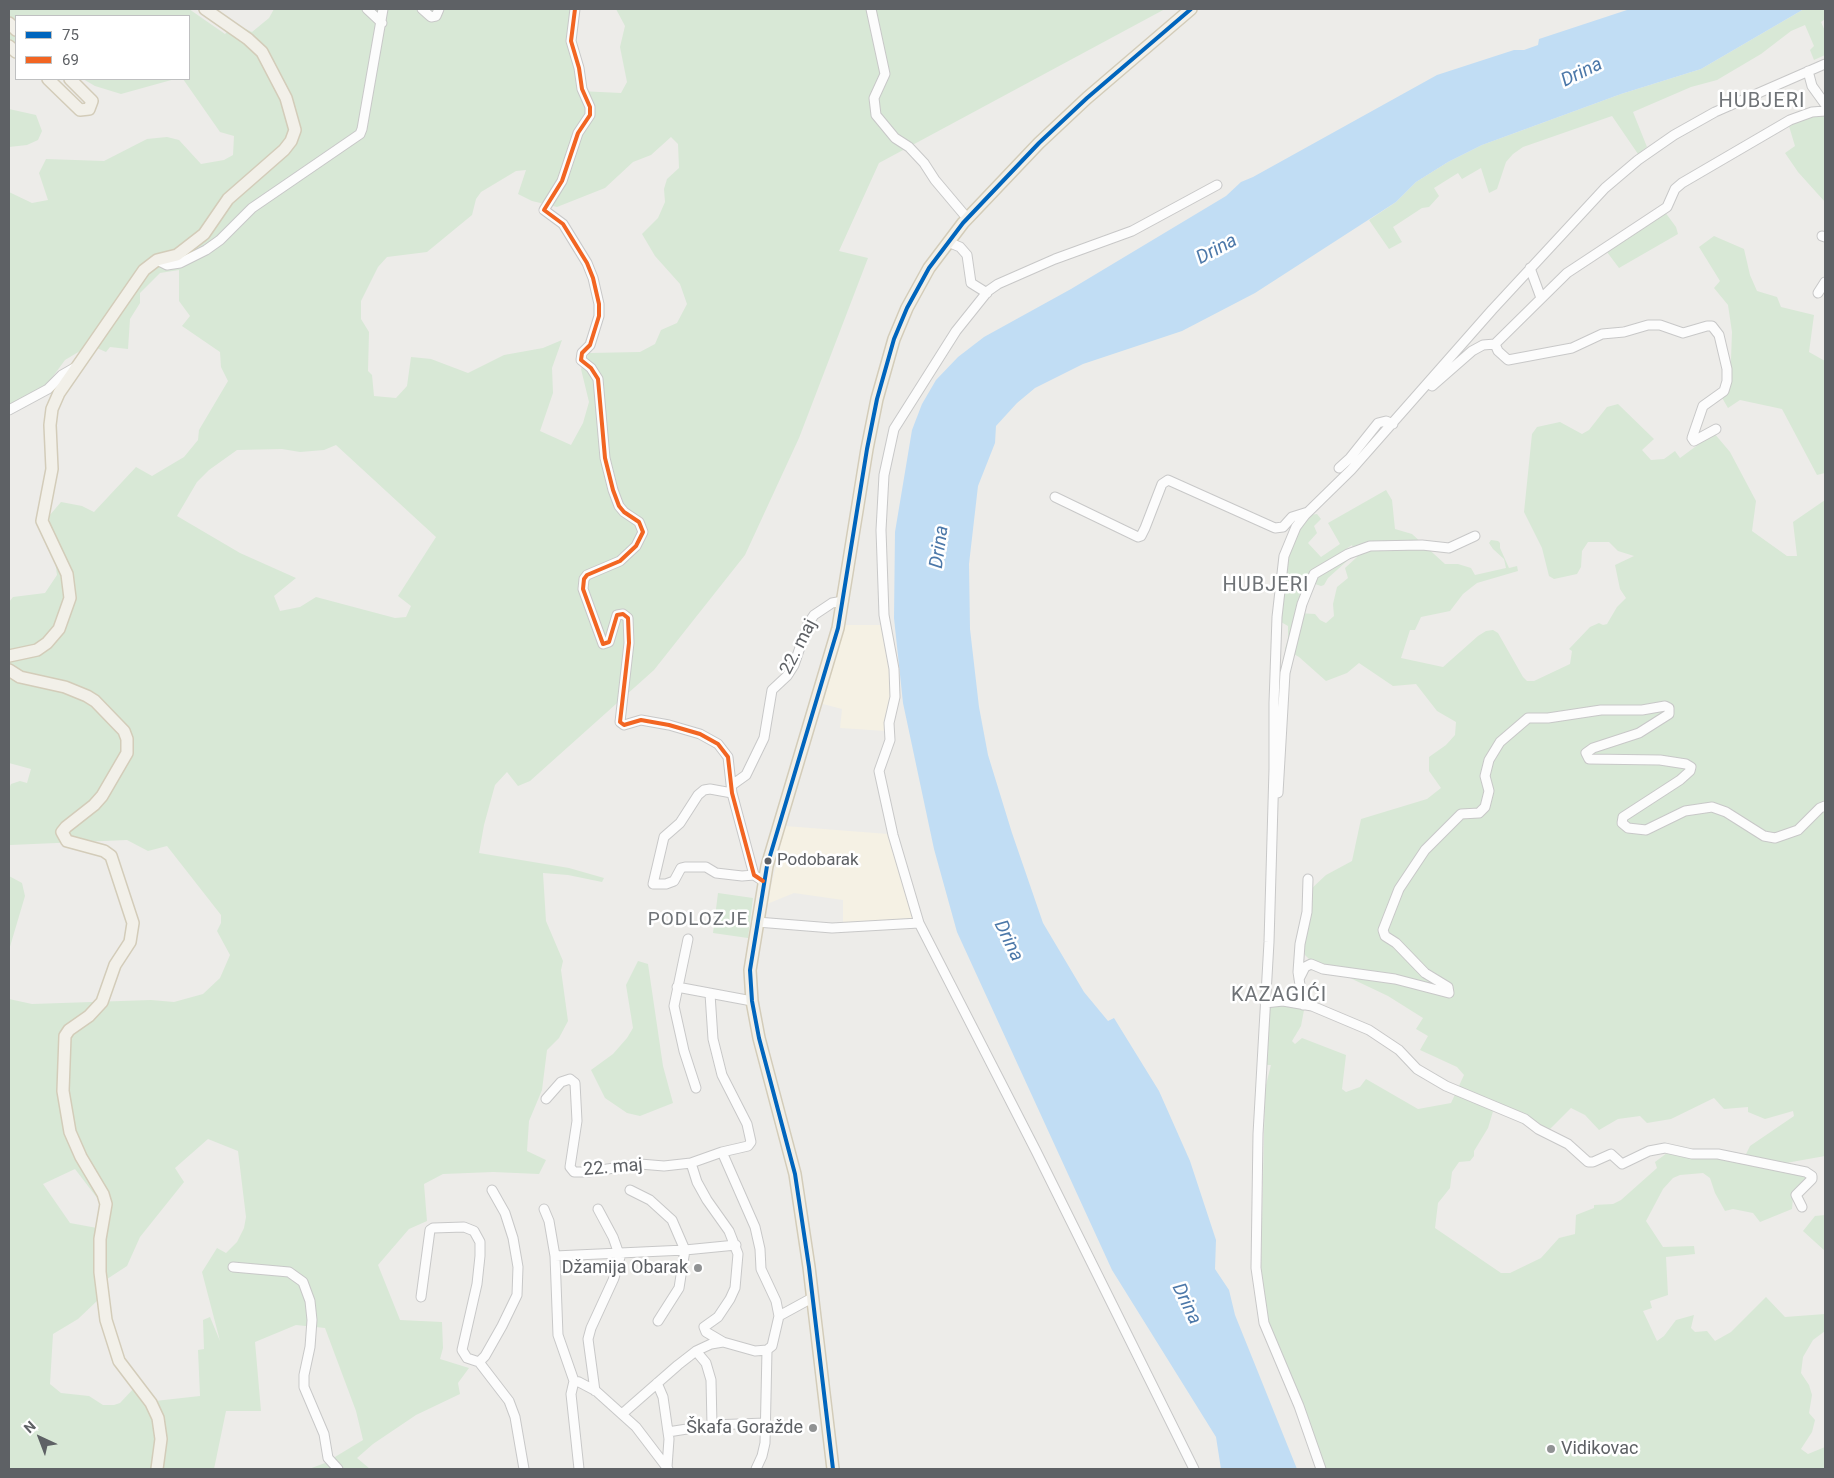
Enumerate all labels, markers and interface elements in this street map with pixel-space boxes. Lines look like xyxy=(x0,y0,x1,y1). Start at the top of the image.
legend xyxy=(15,15,190,80)
text: 75 xyxy=(62,26,79,44)
text: 69 xyxy=(62,51,79,69)
water label: Drina xyxy=(1558,53,1606,93)
district label: HUBJERI xyxy=(1718,90,1806,114)
water label: Drina xyxy=(1193,230,1241,270)
water label: Drina xyxy=(926,524,954,570)
district label: HUBJERI xyxy=(1222,574,1310,598)
street label: 22. maj xyxy=(776,616,822,678)
place label: Podobarak xyxy=(777,851,859,871)
marker: Podobarak xyxy=(763,856,773,866)
district label: PODLOZJE xyxy=(647,909,749,931)
water label: Drina xyxy=(988,917,1028,965)
district label: KAZAGIĆI xyxy=(1230,984,1328,1008)
street label: 22. maj xyxy=(583,1155,643,1181)
place label: Džamija Obarak xyxy=(562,1257,688,1279)
marker: Džamija Obarak xyxy=(692,1262,704,1274)
water label: Drina xyxy=(1166,1280,1206,1328)
north arrow xyxy=(15,1413,65,1463)
place label: Škafa Goražde xyxy=(686,1417,803,1439)
text: N xyxy=(21,1418,39,1436)
marker: Škafa Goražde xyxy=(807,1422,819,1434)
place label: Vidikovac xyxy=(1561,1438,1638,1460)
marker: Vidikovac xyxy=(1545,1443,1557,1455)

